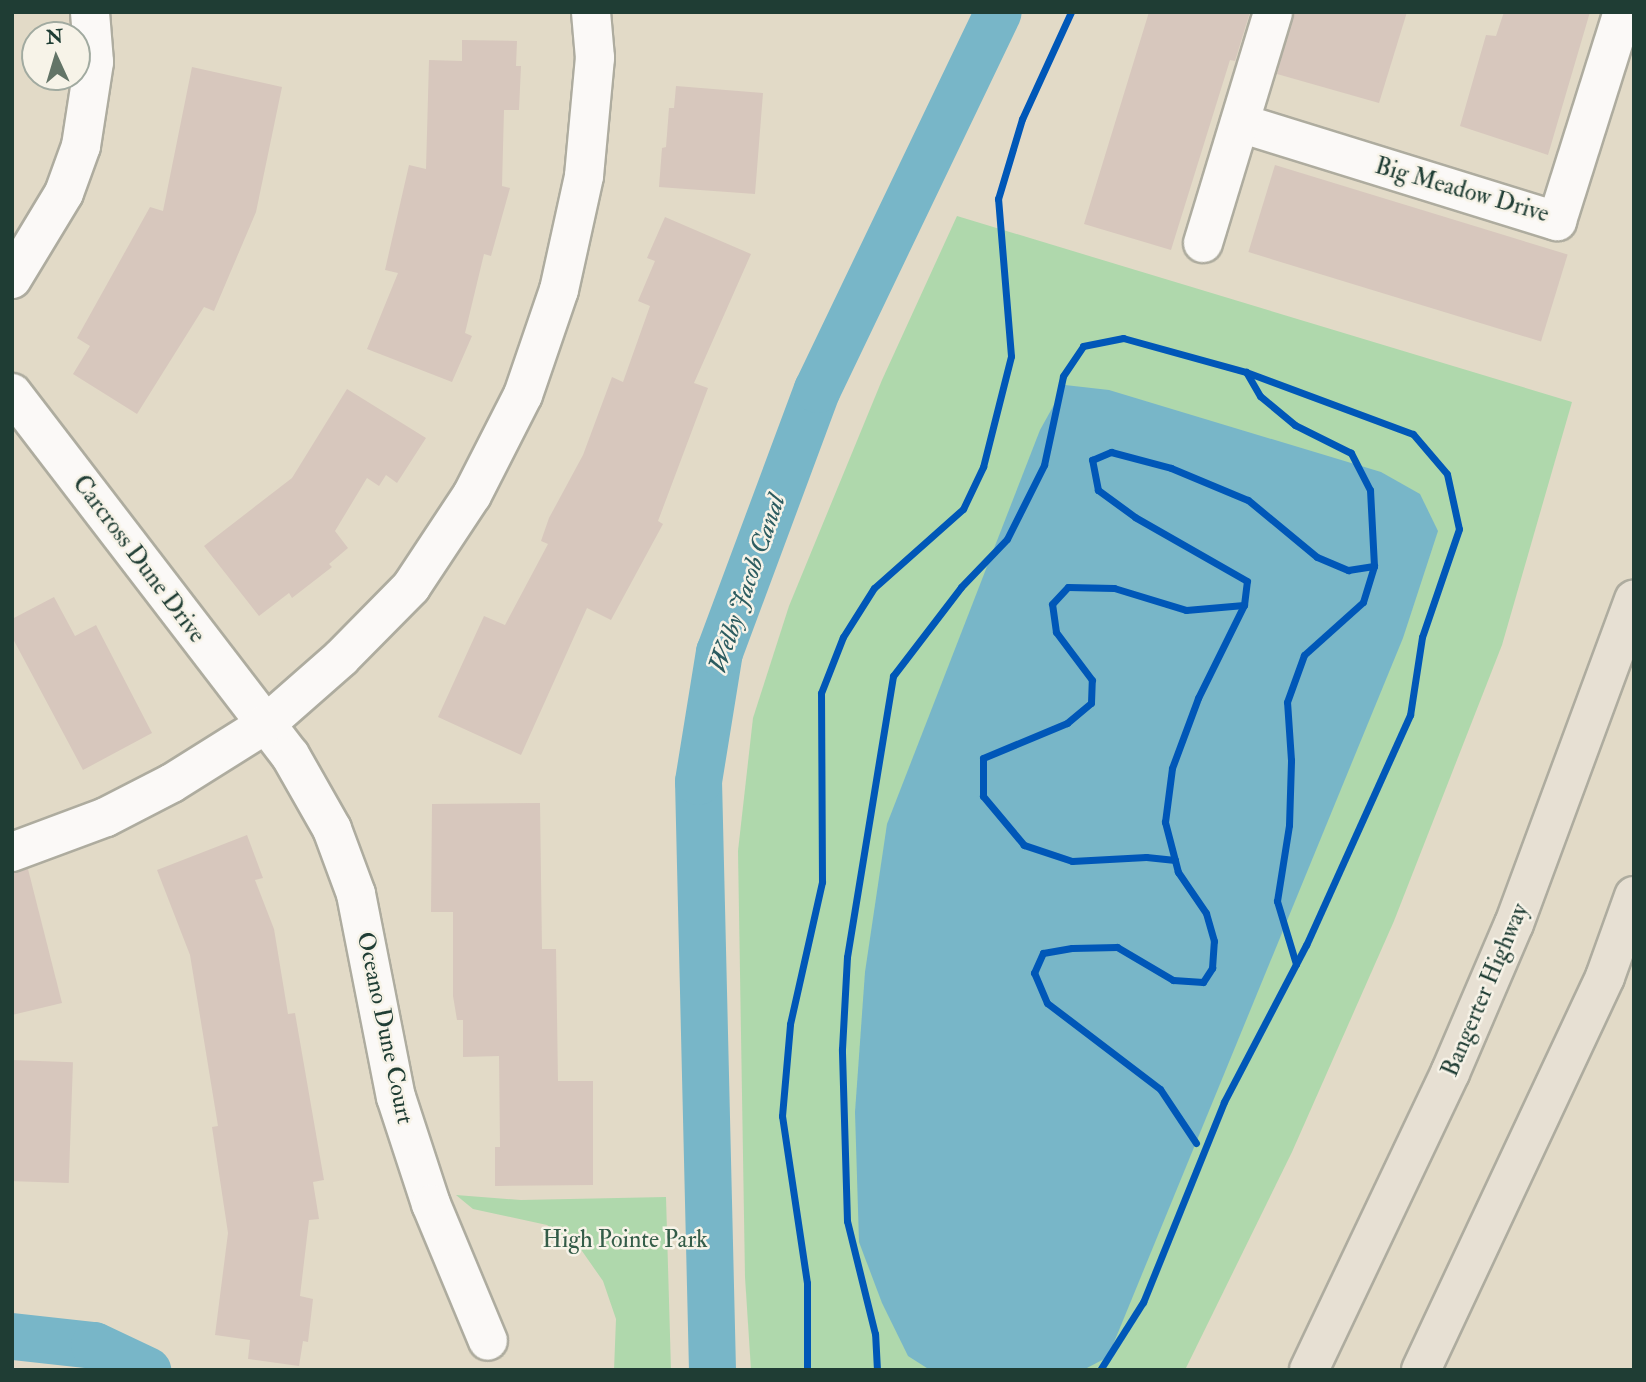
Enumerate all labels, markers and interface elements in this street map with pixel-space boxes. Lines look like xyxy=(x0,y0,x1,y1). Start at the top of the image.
north arrow xyxy=(21,21,91,91)
text: N xyxy=(45,24,64,50)
street label: Big Meadow Drive xyxy=(1372,151,1552,229)
street label: Carcross Dune Drive xyxy=(67,470,211,648)
water label: Welby Jacob Canal xyxy=(703,491,793,677)
street label: Bangerter Highway xyxy=(1435,899,1535,1081)
street label: Oceano Dune Court xyxy=(351,929,419,1127)
park label: High Pointe Park xyxy=(542,1226,708,1254)

